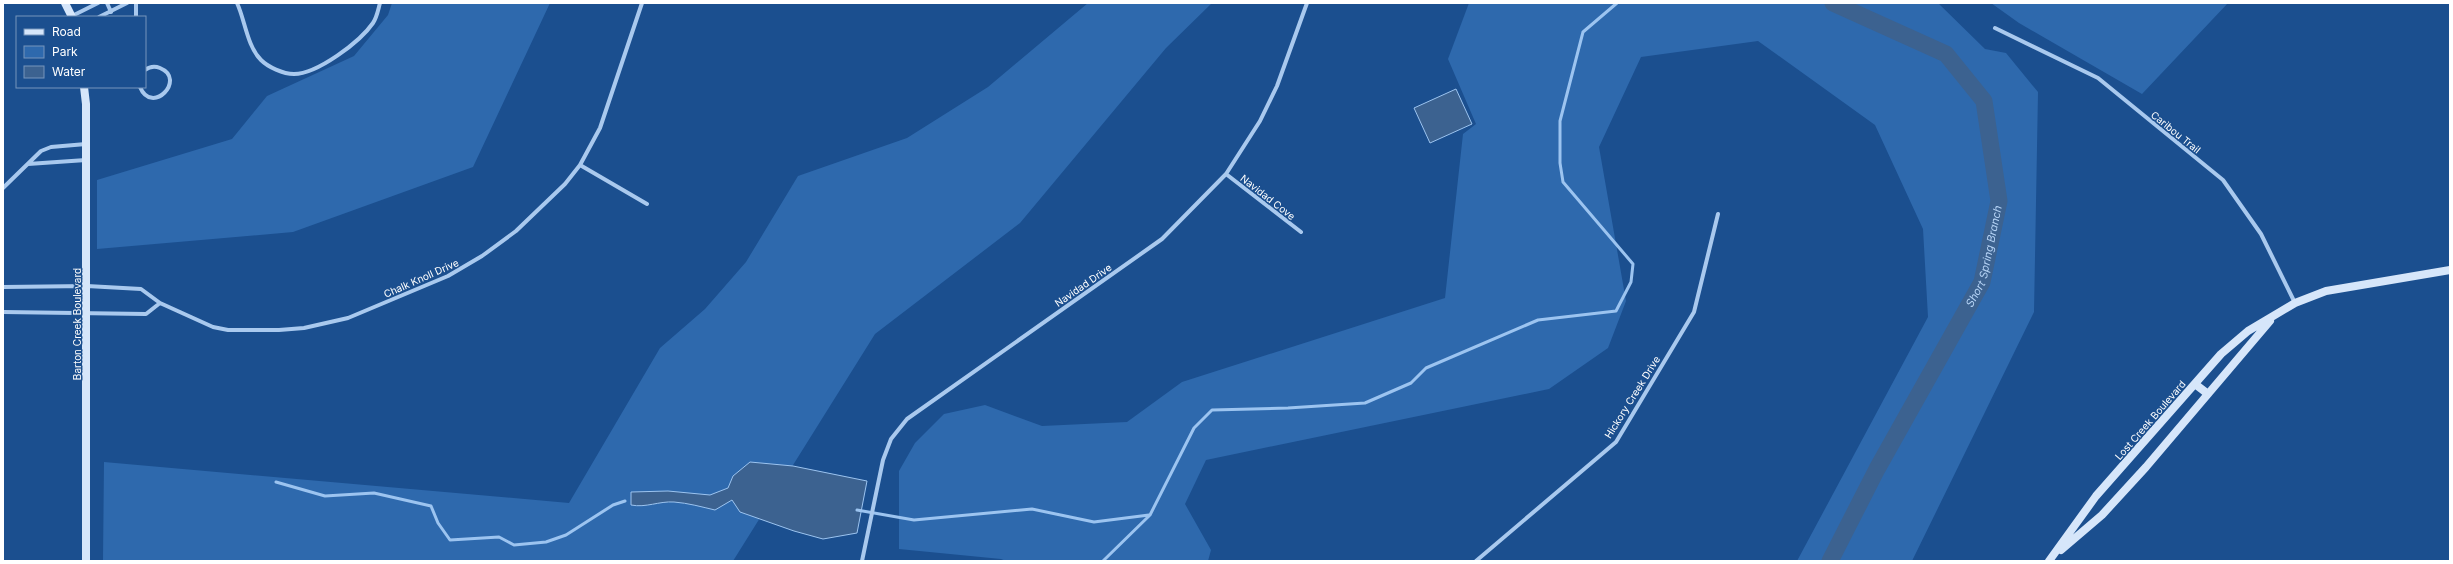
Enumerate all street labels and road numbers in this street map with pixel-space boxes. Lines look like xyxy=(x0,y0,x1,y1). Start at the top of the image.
street label: Caribou Trail xyxy=(2149,108,2203,156)
street label: Navidad Cove xyxy=(1238,172,1298,222)
street label: Chalk Knoll Drive xyxy=(382,256,460,300)
street label: Navidad Drive xyxy=(1052,261,1114,309)
street label: Barton Creek Boulevard xyxy=(71,268,83,380)
street label: Hickory Creek Drive xyxy=(1602,353,1662,440)
street label: Lost Creek Boulevard xyxy=(2112,378,2188,462)

